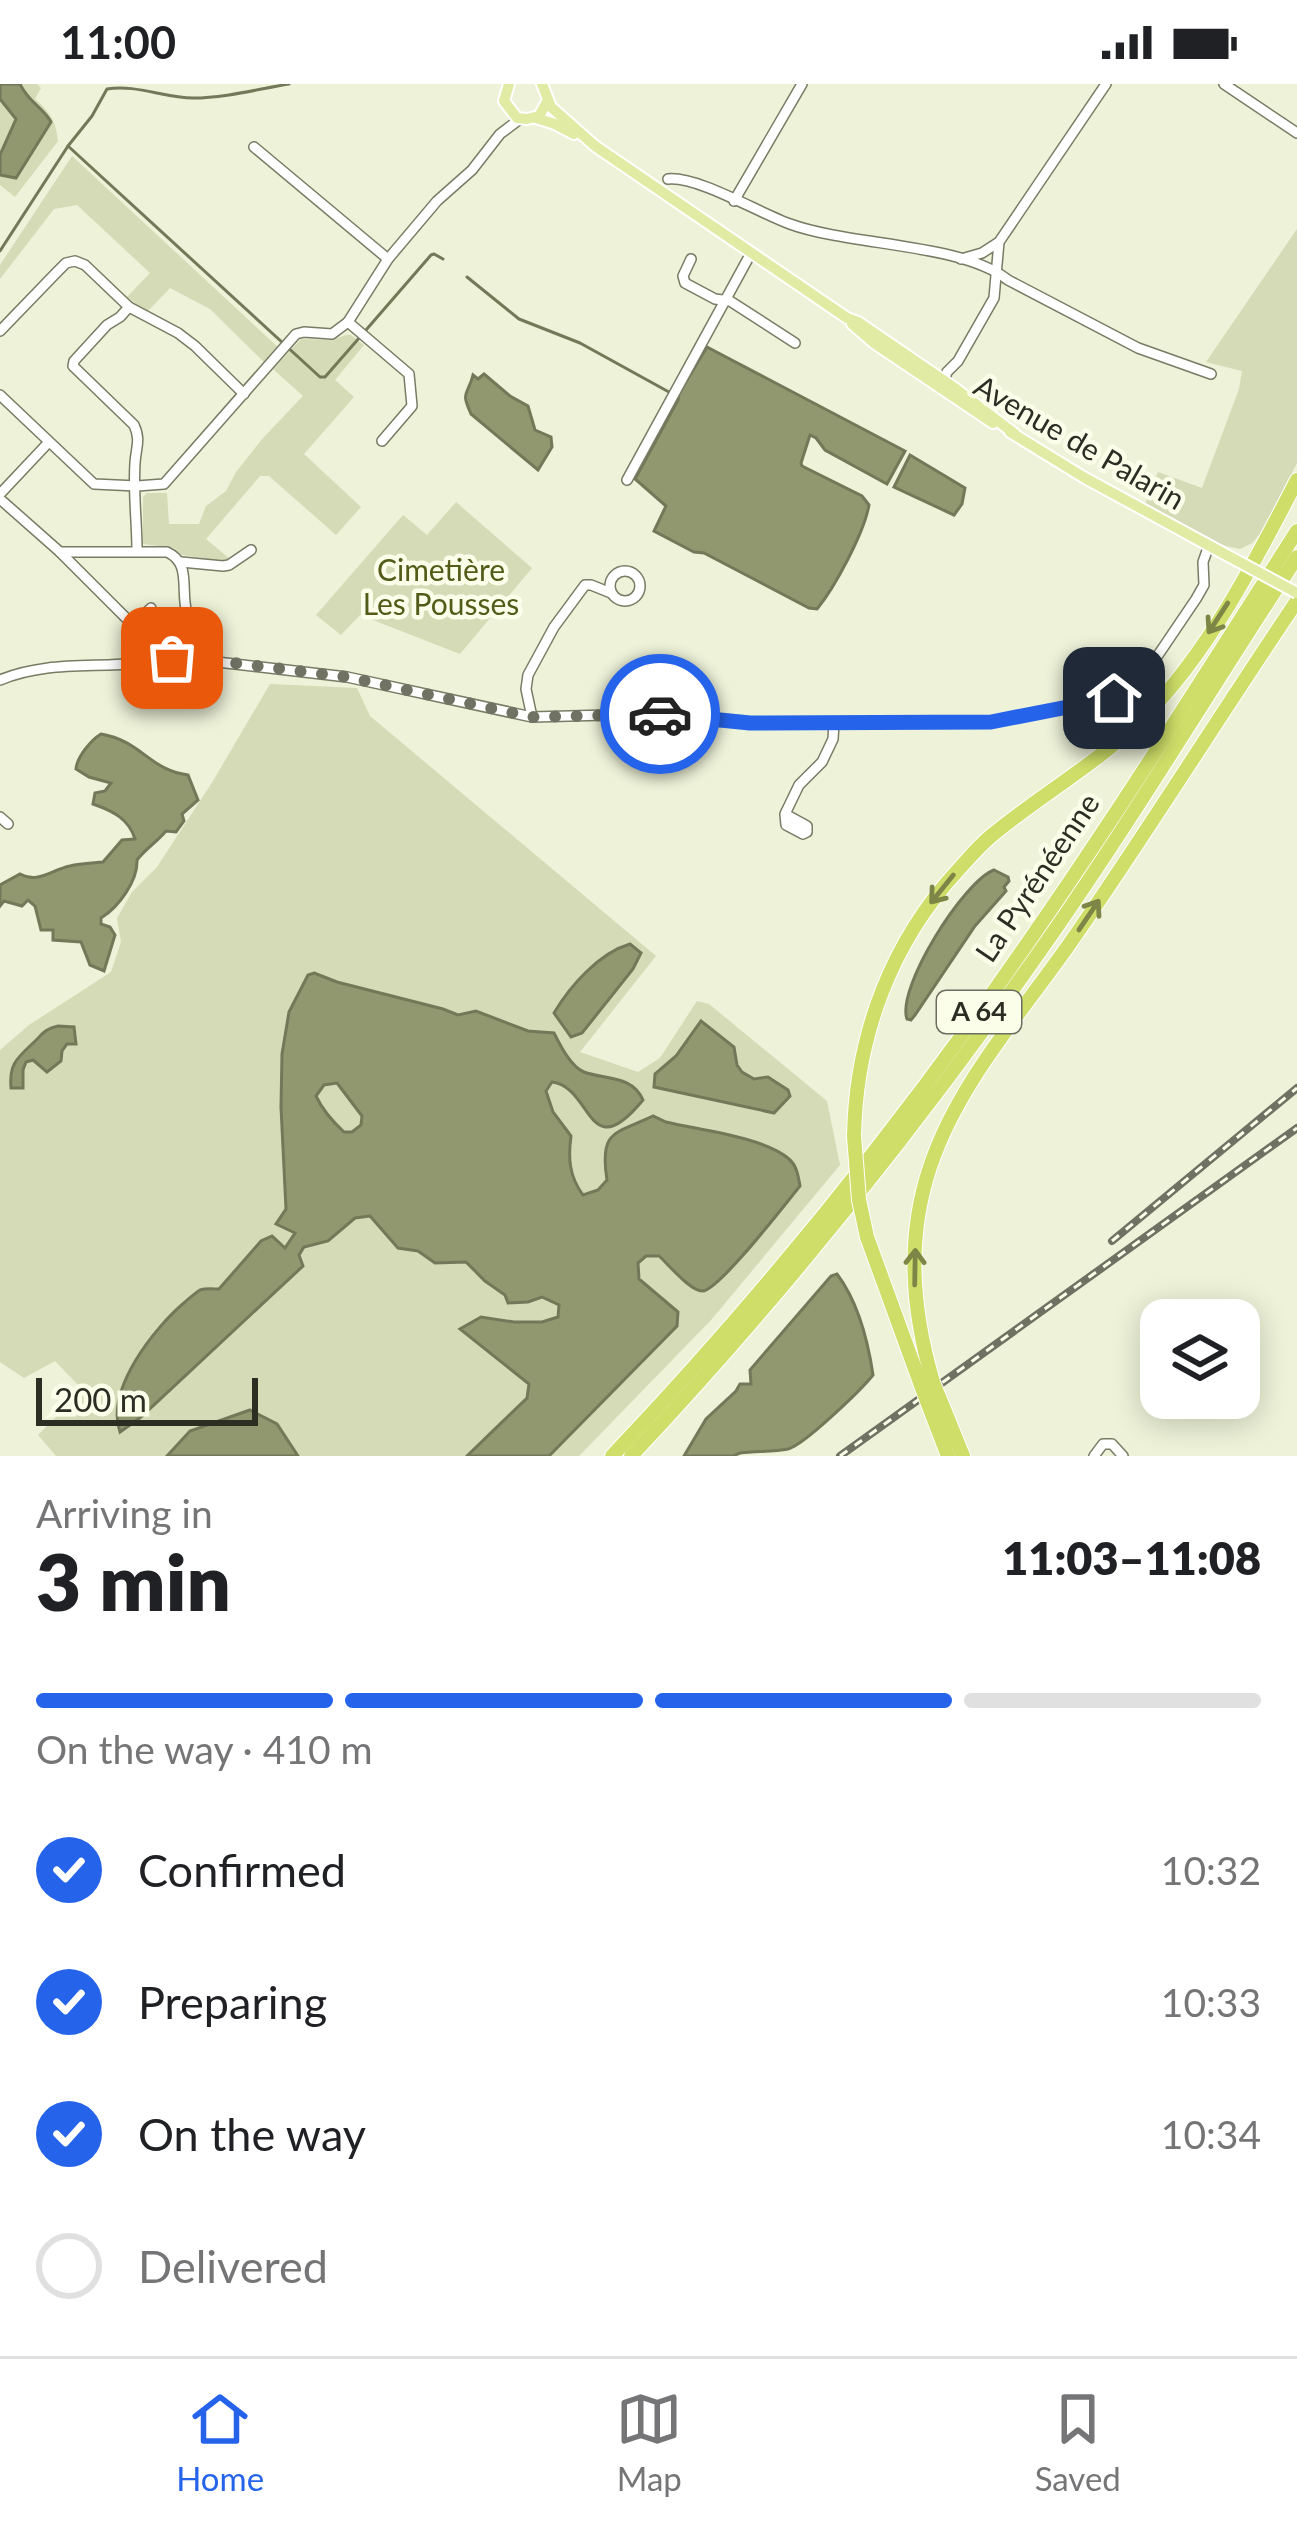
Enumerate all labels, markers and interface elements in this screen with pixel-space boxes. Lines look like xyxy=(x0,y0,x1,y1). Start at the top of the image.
text: 11:00 xyxy=(60,15,176,69)
street label: Avenue de Palarin xyxy=(969,367,1191,516)
park label: Cimetière Les Pousses xyxy=(363,551,519,621)
one-way arrow xyxy=(1206,601,1231,635)
pin xyxy=(121,607,223,709)
icon: bag xyxy=(139,625,205,691)
pin xyxy=(1063,647,1165,749)
courier xyxy=(600,654,720,774)
icon: home xyxy=(1081,665,1147,731)
icon: car xyxy=(627,681,693,747)
street label: La Pyrénéenne xyxy=(967,786,1106,968)
one-way arrow xyxy=(929,873,957,904)
one-way arrow xyxy=(1076,899,1101,933)
road number: A 64 xyxy=(937,991,1021,1033)
one-way arrow xyxy=(903,1248,926,1287)
map controls xyxy=(1140,1299,1260,1419)
button: layers xyxy=(1140,1299,1260,1419)
scale bar xyxy=(36,1372,258,1425)
text: 200 m xyxy=(54,1379,147,1419)
text: Arriving in xyxy=(36,1490,213,1536)
text: 11:03–11:08 xyxy=(1002,1531,1261,1585)
text: 3 min xyxy=(36,1534,231,1628)
text: On the way · 410 m xyxy=(36,1726,373,1772)
icon: check xyxy=(36,1837,102,1903)
text: Confirmed xyxy=(138,1843,346,1897)
text: 10:32 xyxy=(1161,1847,1261,1893)
icon: check xyxy=(36,1969,102,2035)
text: Preparing xyxy=(138,1975,327,2029)
text: 10:33 xyxy=(1161,1979,1261,2025)
icon: check xyxy=(36,2101,102,2167)
text: On the way xyxy=(138,2107,366,2161)
text: 10:34 xyxy=(1161,2111,1261,2157)
text: Delivered xyxy=(138,2239,328,2293)
tab: Home xyxy=(176,2386,264,2498)
tab: Map xyxy=(616,2386,682,2498)
tab: Saved xyxy=(1035,2386,1121,2498)

